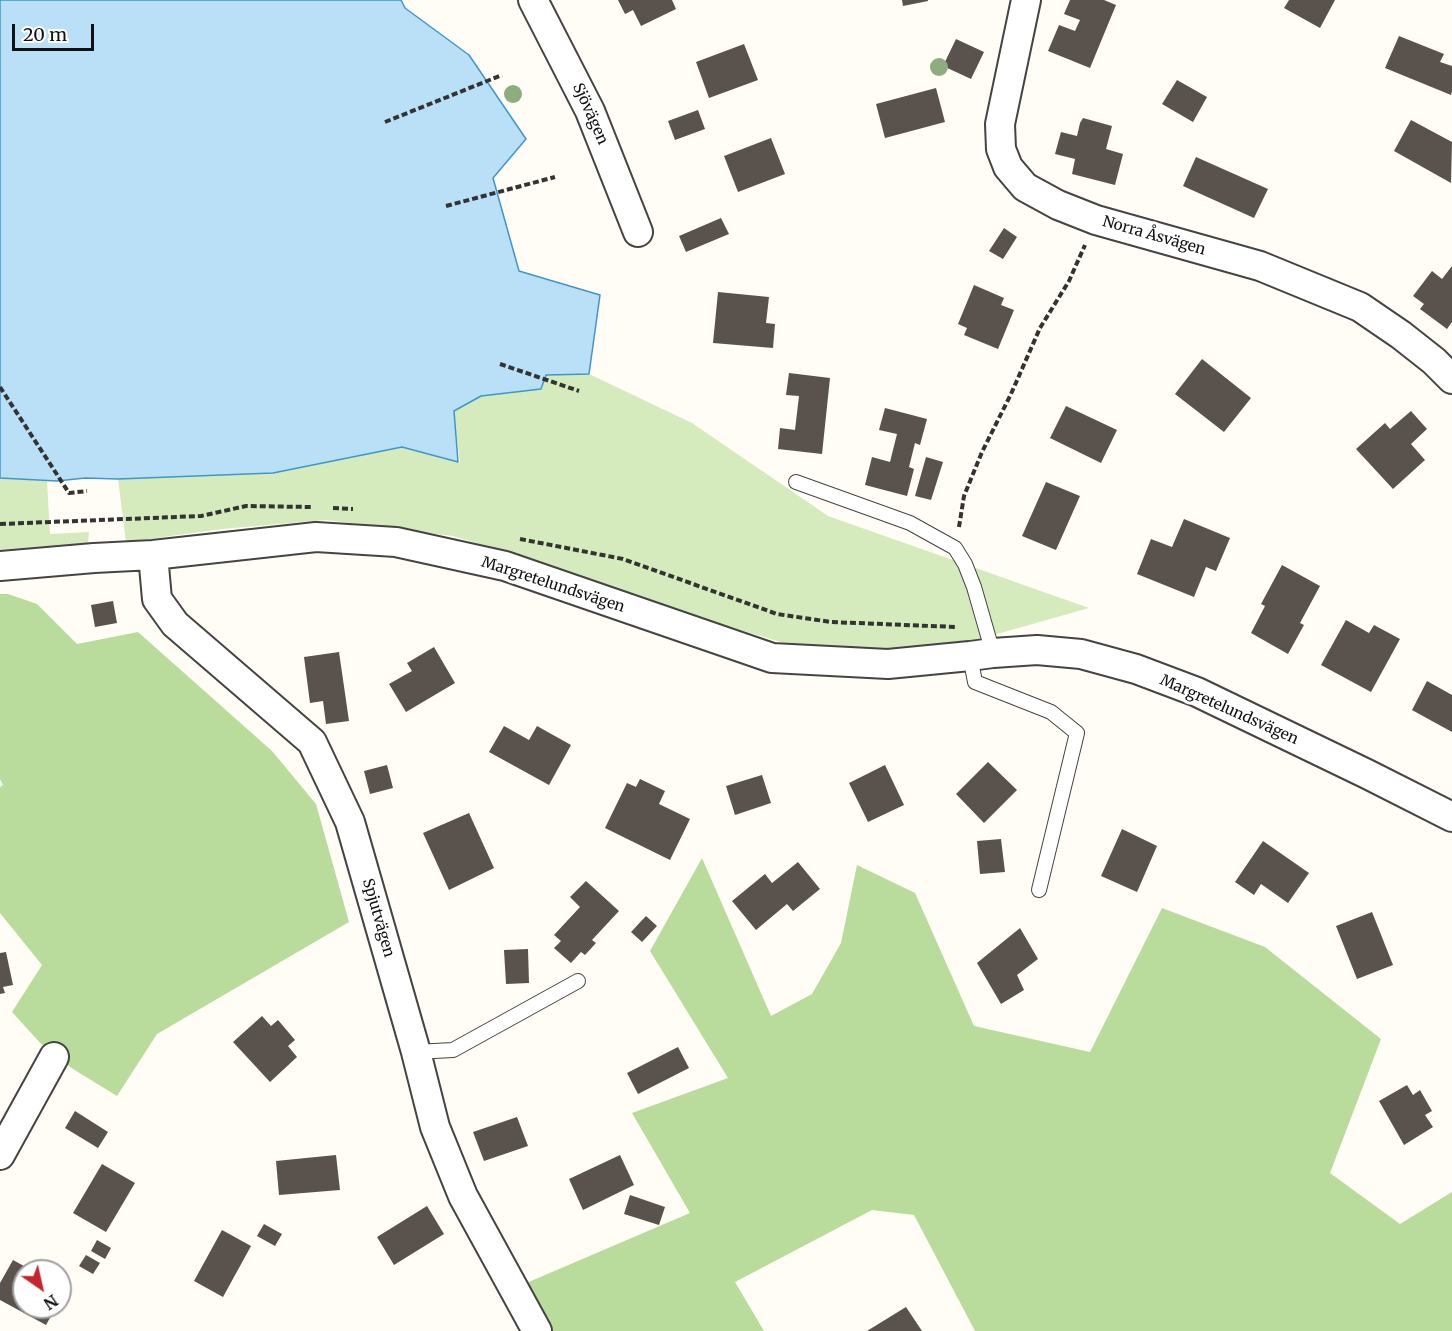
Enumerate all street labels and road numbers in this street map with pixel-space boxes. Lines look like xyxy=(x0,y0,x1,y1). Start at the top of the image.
street label: Sjövägen xyxy=(569,81,611,147)
street label: Norra Åsvägen xyxy=(1100,213,1208,259)
street label: Margretelundsvägen xyxy=(479,553,627,617)
street label: Margretelundsvägen xyxy=(1157,671,1301,749)
street label: Spjutvägen xyxy=(358,877,398,959)

